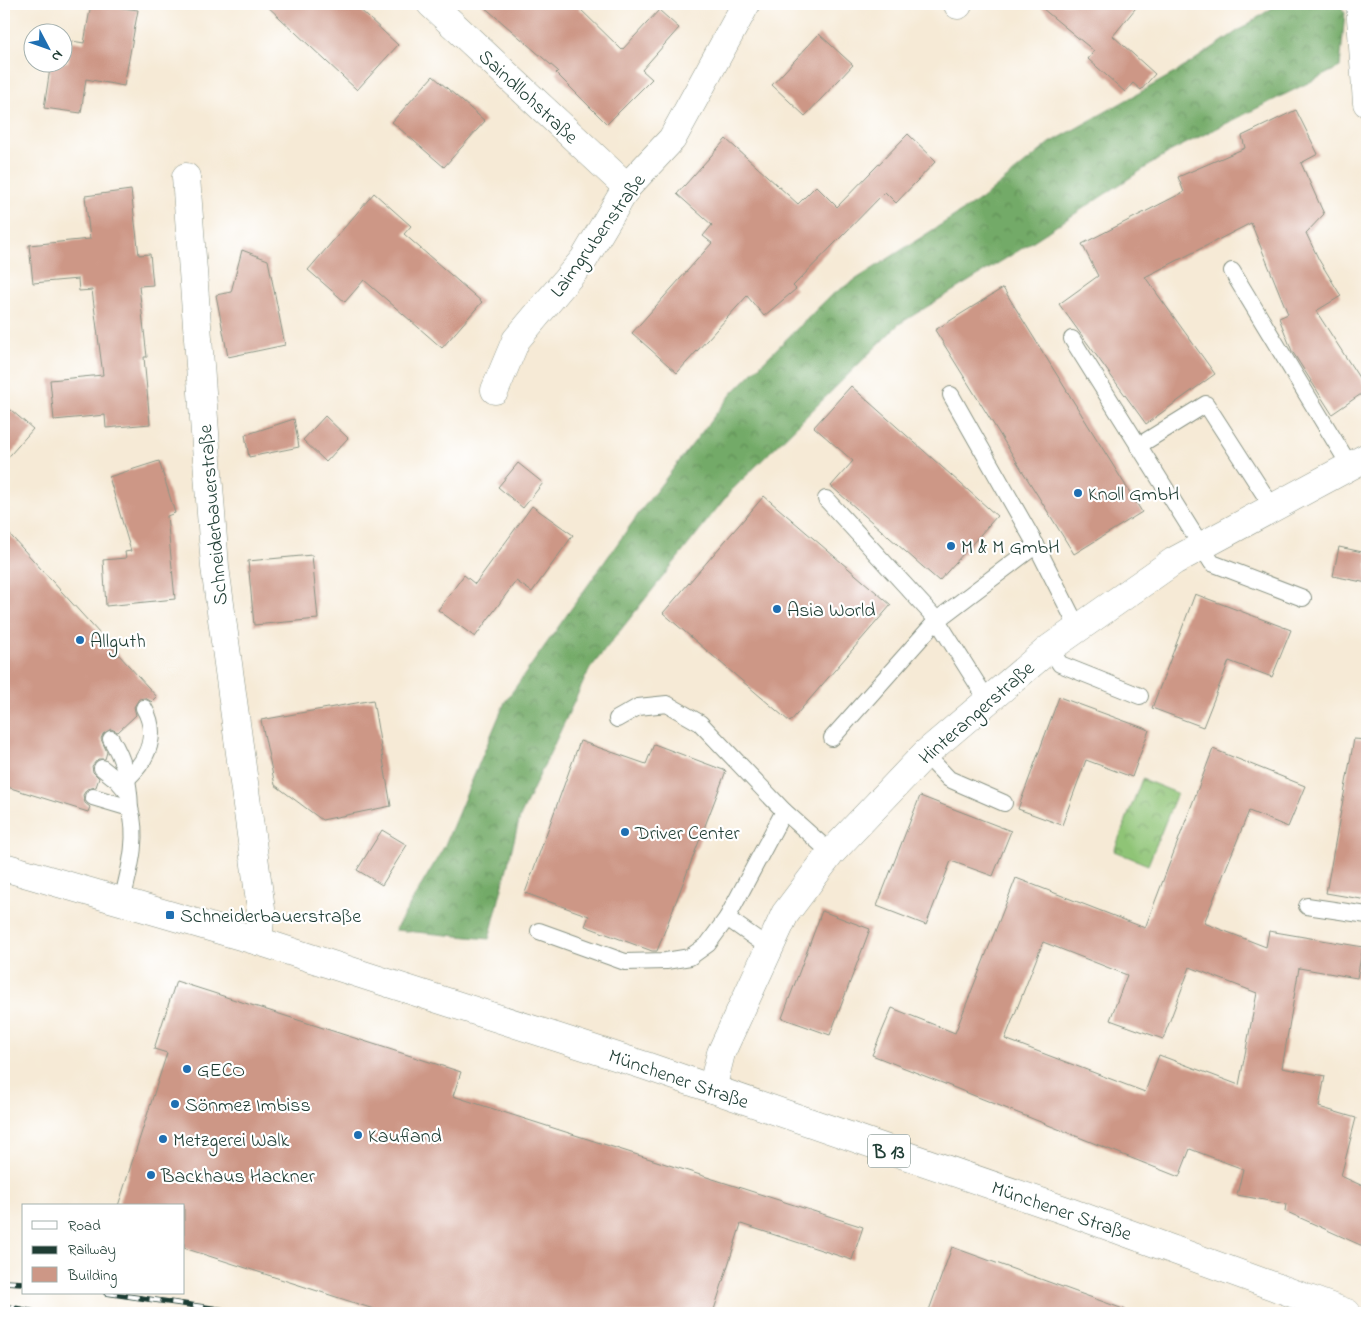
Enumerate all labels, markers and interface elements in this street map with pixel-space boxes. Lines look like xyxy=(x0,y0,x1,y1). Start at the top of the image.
north arrow xyxy=(22,22,72,72)
street label: Saindllohstraße xyxy=(471,44,584,152)
text: N xyxy=(46,45,68,66)
street label: Laimgrubenstraße xyxy=(544,169,655,305)
street label: Schneiderbauerstraße xyxy=(192,423,237,606)
place label: Knoll GmbH xyxy=(1088,481,1179,510)
marker: Knoll GmbH xyxy=(1072,487,1084,499)
place label: M & M GmbH xyxy=(961,534,1060,563)
marker: M & M GmbH xyxy=(945,540,957,552)
place label: Asia World xyxy=(787,597,876,626)
marker: Asia World xyxy=(771,603,783,615)
place label: Allguth xyxy=(90,628,146,658)
marker: Allguth xyxy=(74,634,86,646)
street label: Hinterangerstraße xyxy=(913,655,1043,773)
place label: Driver Center xyxy=(634,820,740,849)
marker: Driver Center xyxy=(619,826,631,838)
place label: Schneiderbauerstraße xyxy=(180,903,361,932)
marker: Schneiderbauerstraße xyxy=(164,909,176,921)
street label: Münchener Straße xyxy=(604,1043,752,1118)
place label: GECO xyxy=(197,1057,245,1086)
marker: GECO xyxy=(181,1063,193,1075)
place label: Sönmez Imbiss xyxy=(185,1092,311,1121)
marker: Sönmez Imbiss xyxy=(169,1098,181,1110)
place label: Kaufland xyxy=(368,1123,442,1152)
place label: Metzgerei Walk xyxy=(173,1127,290,1157)
marker: Kaufland xyxy=(352,1129,364,1141)
marker: Metzgerei Walk xyxy=(157,1133,169,1145)
road number: B 13 xyxy=(868,1134,910,1168)
place label: Backhaus Hackner xyxy=(160,1163,316,1192)
marker: Backhaus Hackner xyxy=(145,1169,157,1181)
street label: Münchener Straße xyxy=(987,1175,1135,1250)
legend xyxy=(22,1204,185,1294)
text: Road xyxy=(68,1215,101,1237)
text: Railway xyxy=(68,1239,116,1262)
text: Building xyxy=(67,1265,117,1288)

